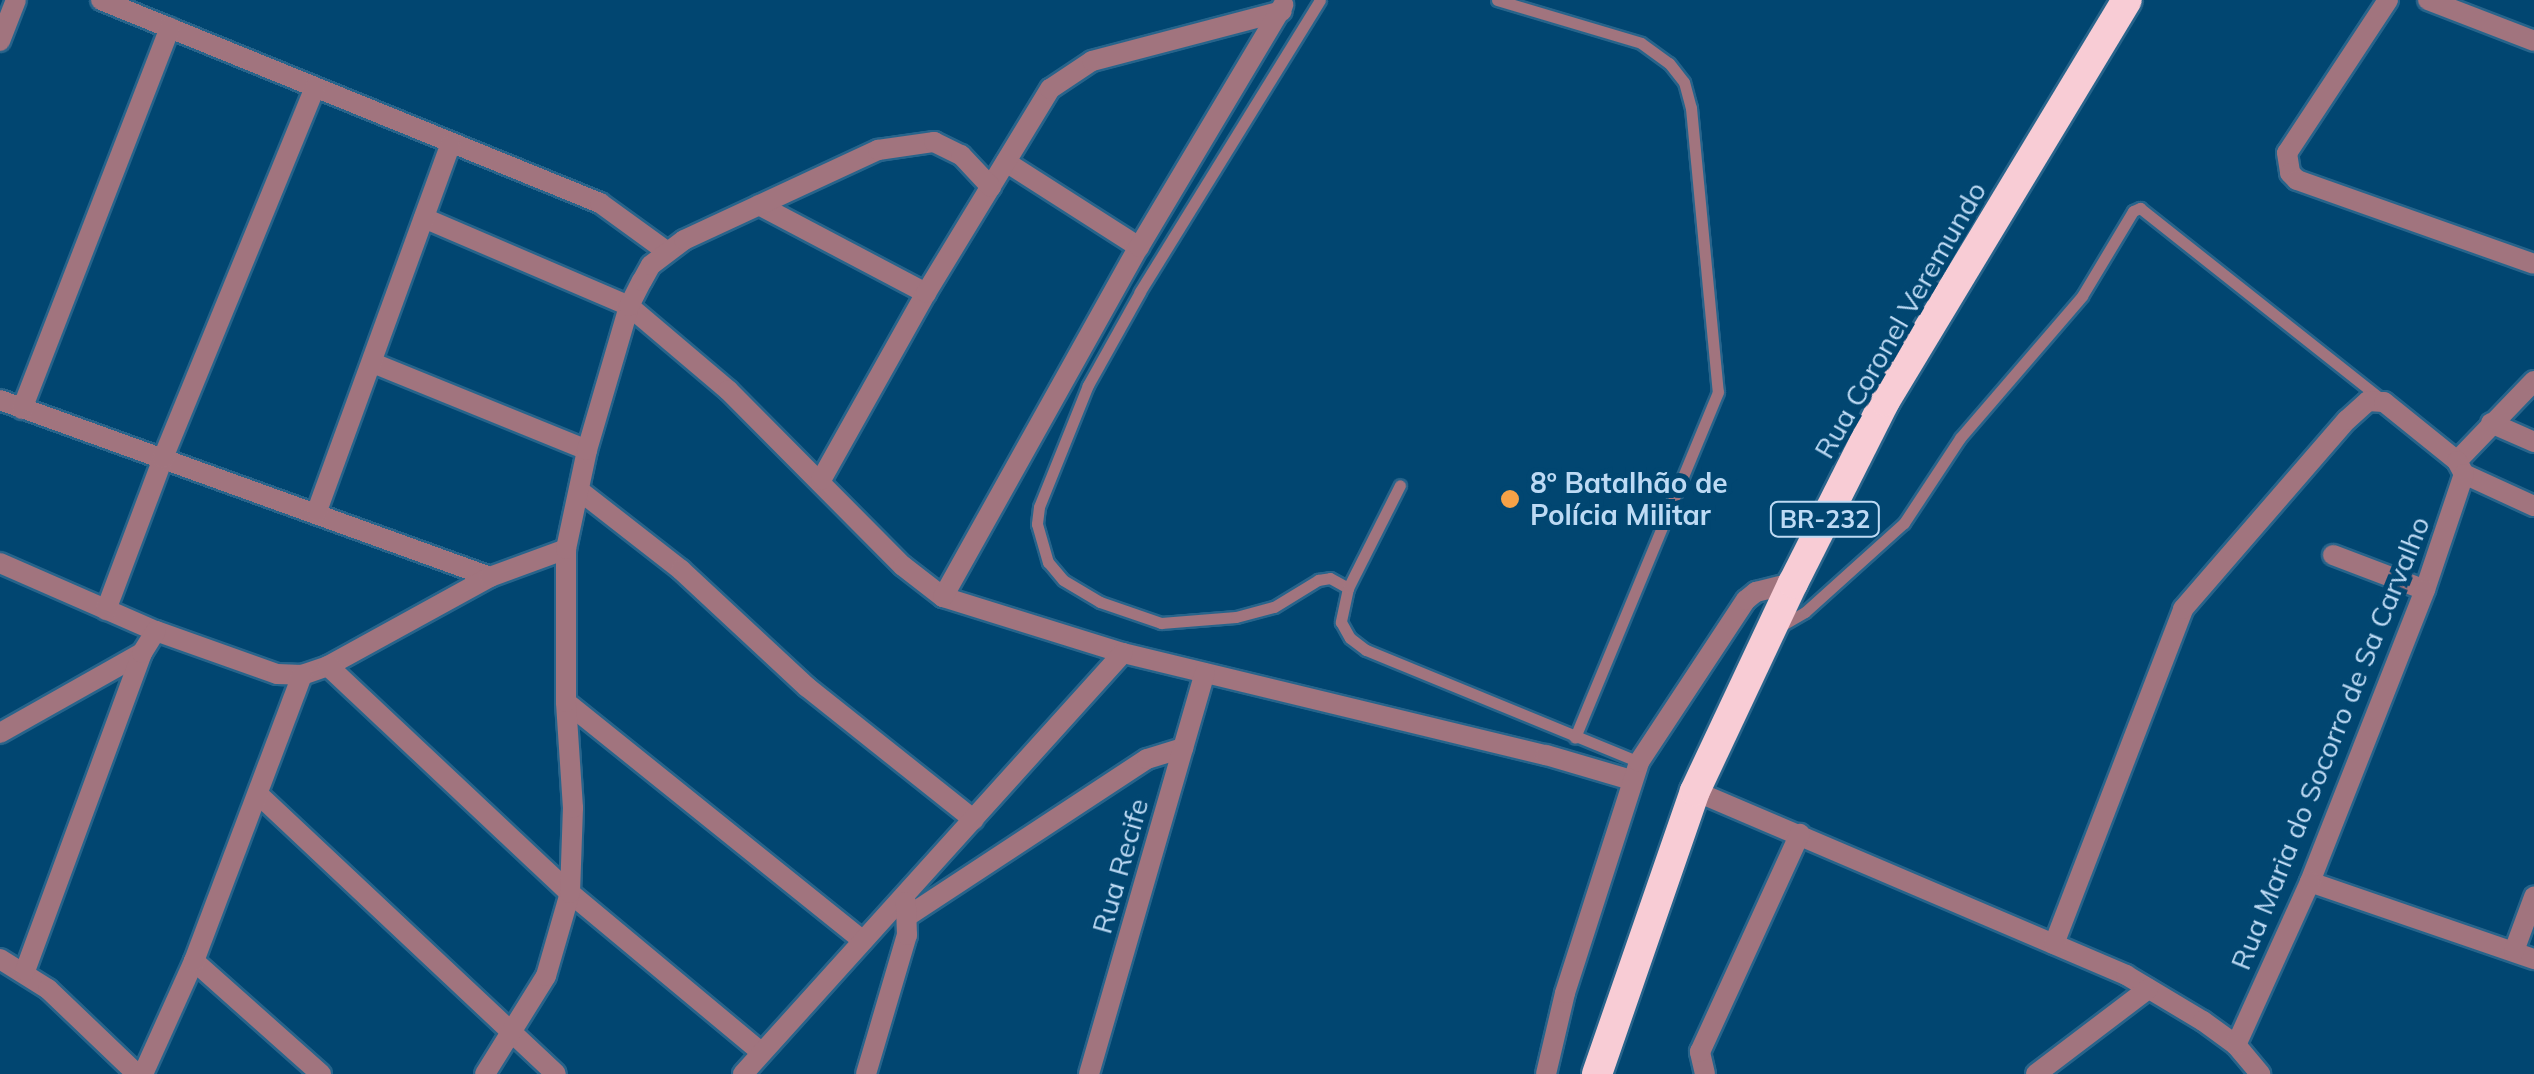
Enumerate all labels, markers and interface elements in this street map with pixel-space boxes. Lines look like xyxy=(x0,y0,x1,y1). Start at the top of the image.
street label: Rua Coronel Veremundo xyxy=(1807,176,1993,464)
place label: 8º Batalhão de Polícia Militar xyxy=(1530,466,1728,532)
marker: 8º Batalhão de Polícia Militar xyxy=(1499,488,1521,510)
road number: BR-232 xyxy=(1768,499,1882,539)
street label: Rua Maria do Socorro de Sa Carvalho xyxy=(2223,512,2437,974)
street label: Rua Recife xyxy=(1085,795,1155,937)

